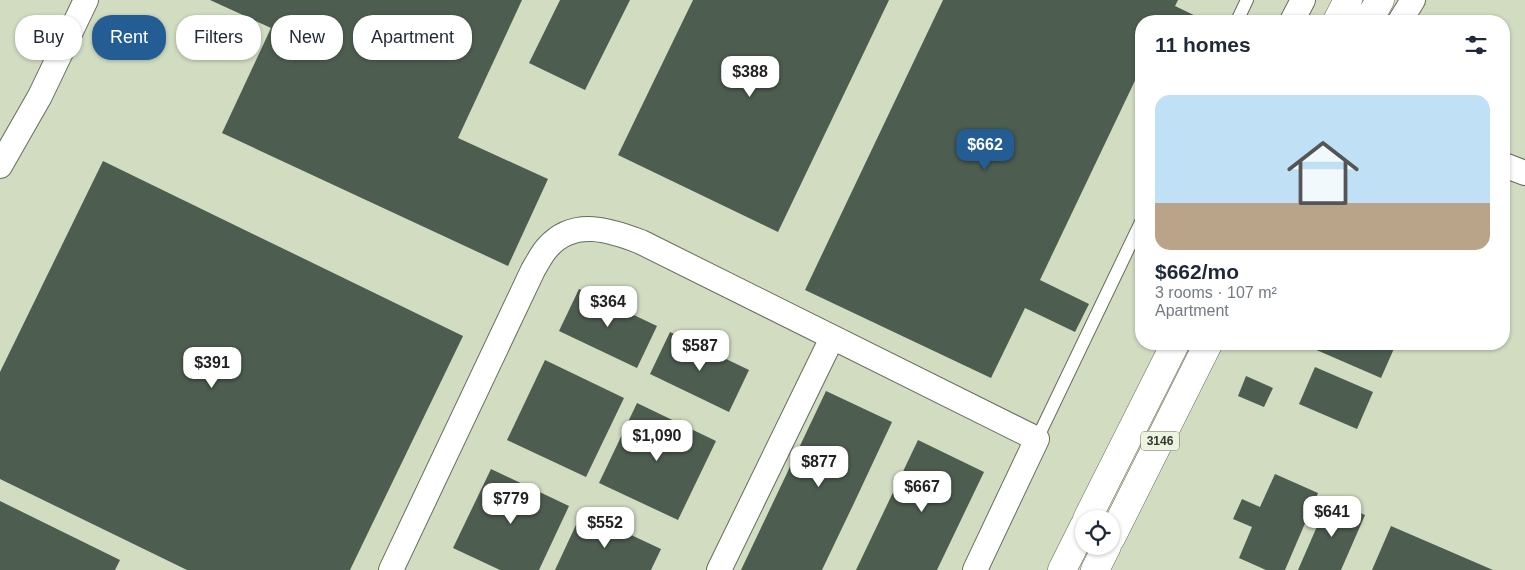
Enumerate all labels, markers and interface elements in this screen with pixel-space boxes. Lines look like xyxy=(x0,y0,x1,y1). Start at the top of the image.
chip: Buy xyxy=(15,15,82,60)
chip: Rent xyxy=(92,15,166,60)
chip: Filters xyxy=(176,15,261,60)
chip: New xyxy=(271,15,343,60)
chip: Apartment xyxy=(353,15,472,60)
icon: filters xyxy=(1462,31,1490,59)
text: 11 homes xyxy=(1155,33,1251,56)
pin: $388 xyxy=(720,56,780,98)
text: $388 xyxy=(732,63,768,80)
pin: $662 xyxy=(955,128,1015,171)
icon: home xyxy=(1278,128,1368,218)
text: $662 xyxy=(967,136,1003,153)
text: $662/mo xyxy=(1155,260,1239,283)
text: 3 rooms · 107 m² xyxy=(1155,284,1277,301)
pin: $364 xyxy=(578,286,638,328)
text: $364 xyxy=(590,293,626,310)
text: Apartment xyxy=(1155,302,1229,319)
pin: $587 xyxy=(670,330,730,372)
text: $587 xyxy=(682,337,718,354)
pin: $391 xyxy=(182,346,242,389)
text: $391 xyxy=(194,354,230,371)
pin: $1,090 xyxy=(616,420,698,462)
text: $1,090 xyxy=(633,427,681,444)
road number: 3146 xyxy=(1141,432,1179,451)
pin: $877 xyxy=(789,446,849,488)
text: $877 xyxy=(801,453,837,470)
pin: $667 xyxy=(892,470,952,513)
text: $667 xyxy=(904,478,940,495)
pin: $779 xyxy=(481,482,541,525)
text: $779 xyxy=(493,490,529,507)
pin: $641 xyxy=(1302,496,1362,538)
text: $641 xyxy=(1314,503,1350,520)
pin: $552 xyxy=(575,506,635,549)
map controls xyxy=(1075,510,1120,555)
button: locate xyxy=(1075,510,1120,555)
text: $552 xyxy=(587,514,623,531)

